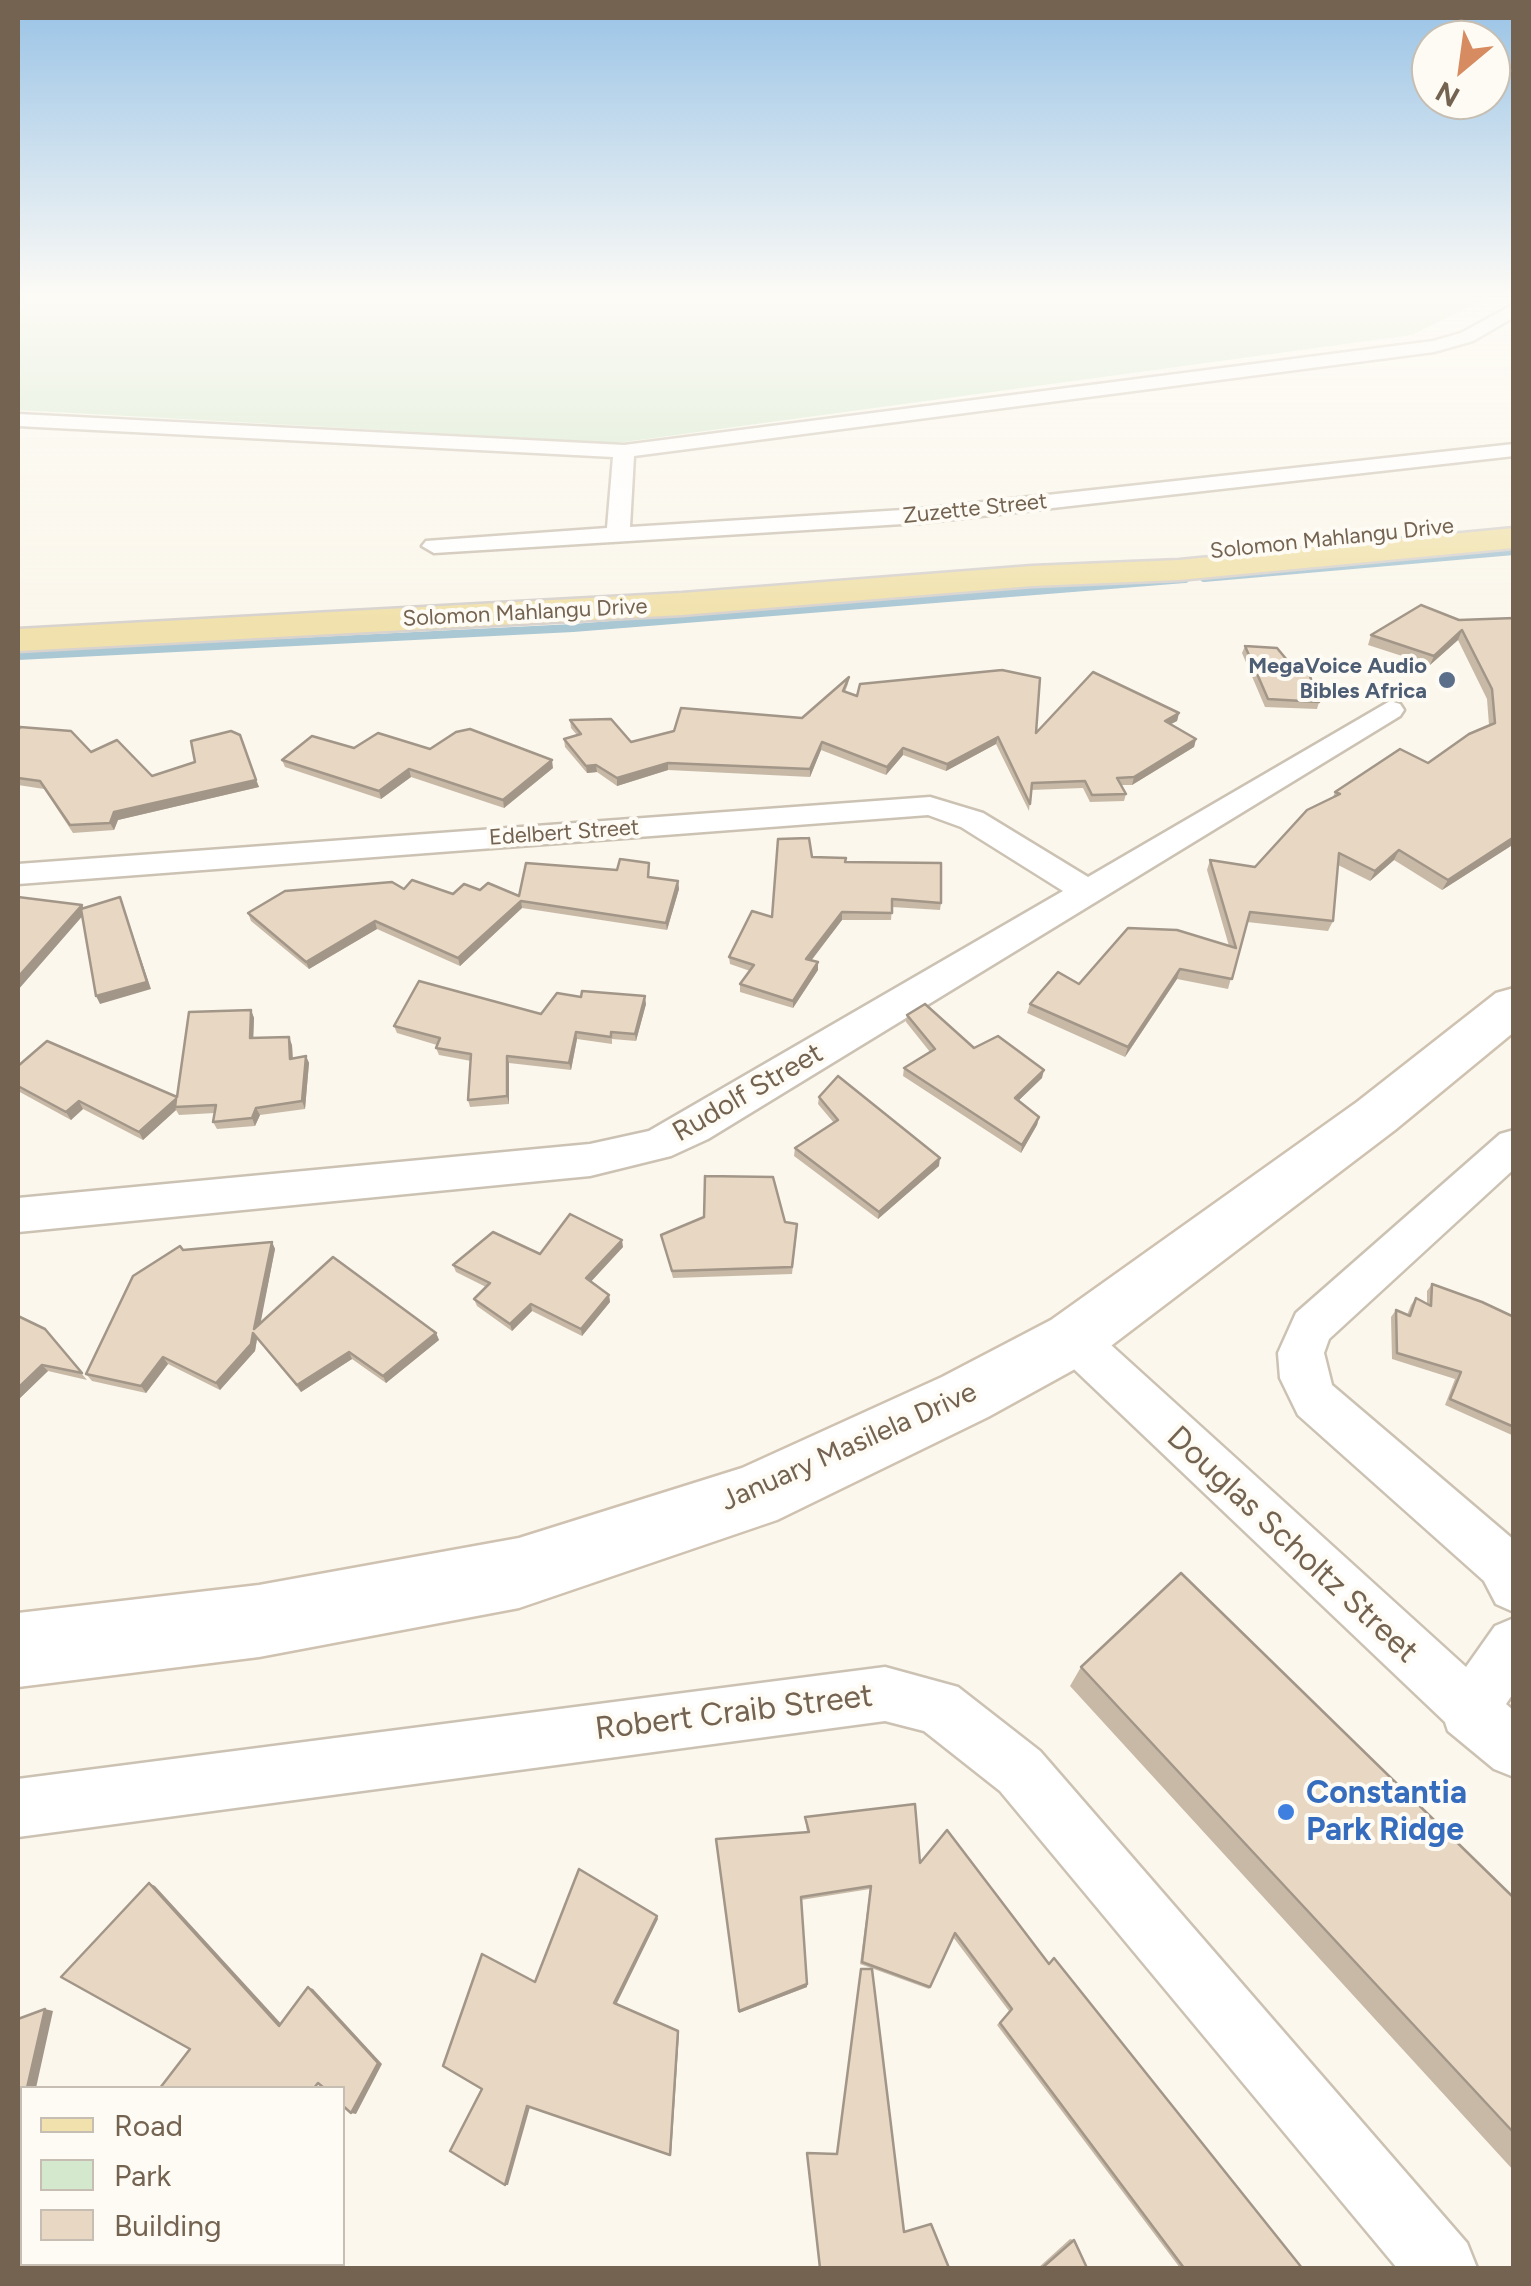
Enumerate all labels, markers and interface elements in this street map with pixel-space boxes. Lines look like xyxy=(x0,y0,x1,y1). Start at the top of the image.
north arrow xyxy=(1411,20,1511,120)
text: N xyxy=(1430,74,1465,115)
street label: Zuzette Street xyxy=(902,488,1048,530)
street label: Solomon Mahlangu Drive xyxy=(1209,513,1455,565)
street label: Solomon Mahlangu Drive xyxy=(402,593,648,633)
place label: MegaVoice Audio Bibles Africa xyxy=(1248,654,1427,706)
marker: MegaVoice Audio Bibles Africa xyxy=(1436,669,1458,691)
street label: Edelbert Street xyxy=(488,815,640,851)
street label: Rudolf Street xyxy=(667,1037,829,1149)
street label: January Masilela Drive xyxy=(716,1375,982,1519)
street label: Douglas Scholtz Street xyxy=(1159,1419,1425,1671)
street label: Robert Craib Street xyxy=(593,1677,875,1749)
place label: Constantia Park Ridge xyxy=(1306,1775,1467,1850)
marker: Constantia Park Ridge xyxy=(1275,1801,1297,1823)
legend xyxy=(20,2086,345,2266)
text: Road xyxy=(114,2107,183,2144)
text: Park xyxy=(114,2157,171,2194)
text: Building xyxy=(114,2207,222,2244)

